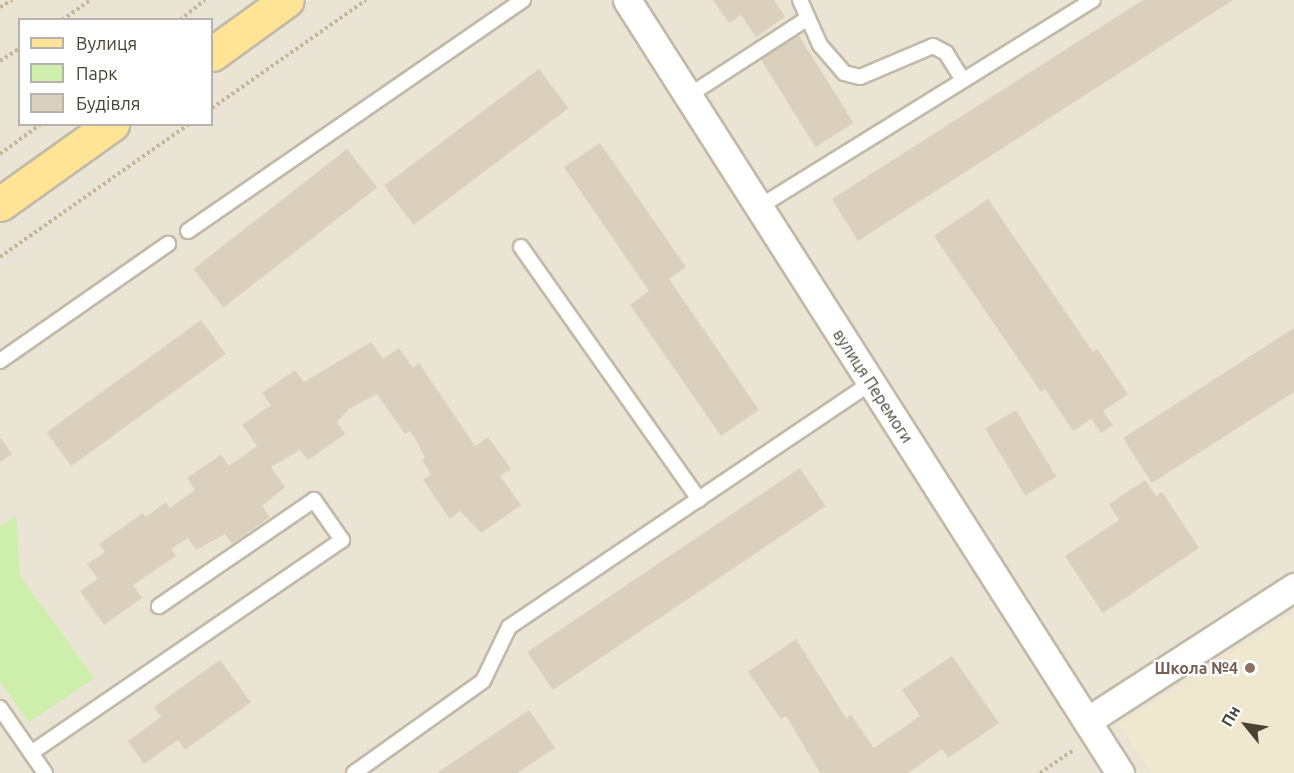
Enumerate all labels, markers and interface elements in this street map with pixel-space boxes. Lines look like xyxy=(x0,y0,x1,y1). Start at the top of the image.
legend xyxy=(18,18,213,126)
text: Вулиця xyxy=(76,33,137,53)
text: Парк xyxy=(76,63,117,83)
text: Будівля xyxy=(76,93,141,113)
street label: вулиця Перемоги xyxy=(829,326,917,446)
place label: Школа №4 xyxy=(1154,658,1238,678)
marker: Школа №4 xyxy=(1243,661,1257,675)
north arrow xyxy=(1216,695,1276,755)
text: Пн xyxy=(1217,702,1243,730)

